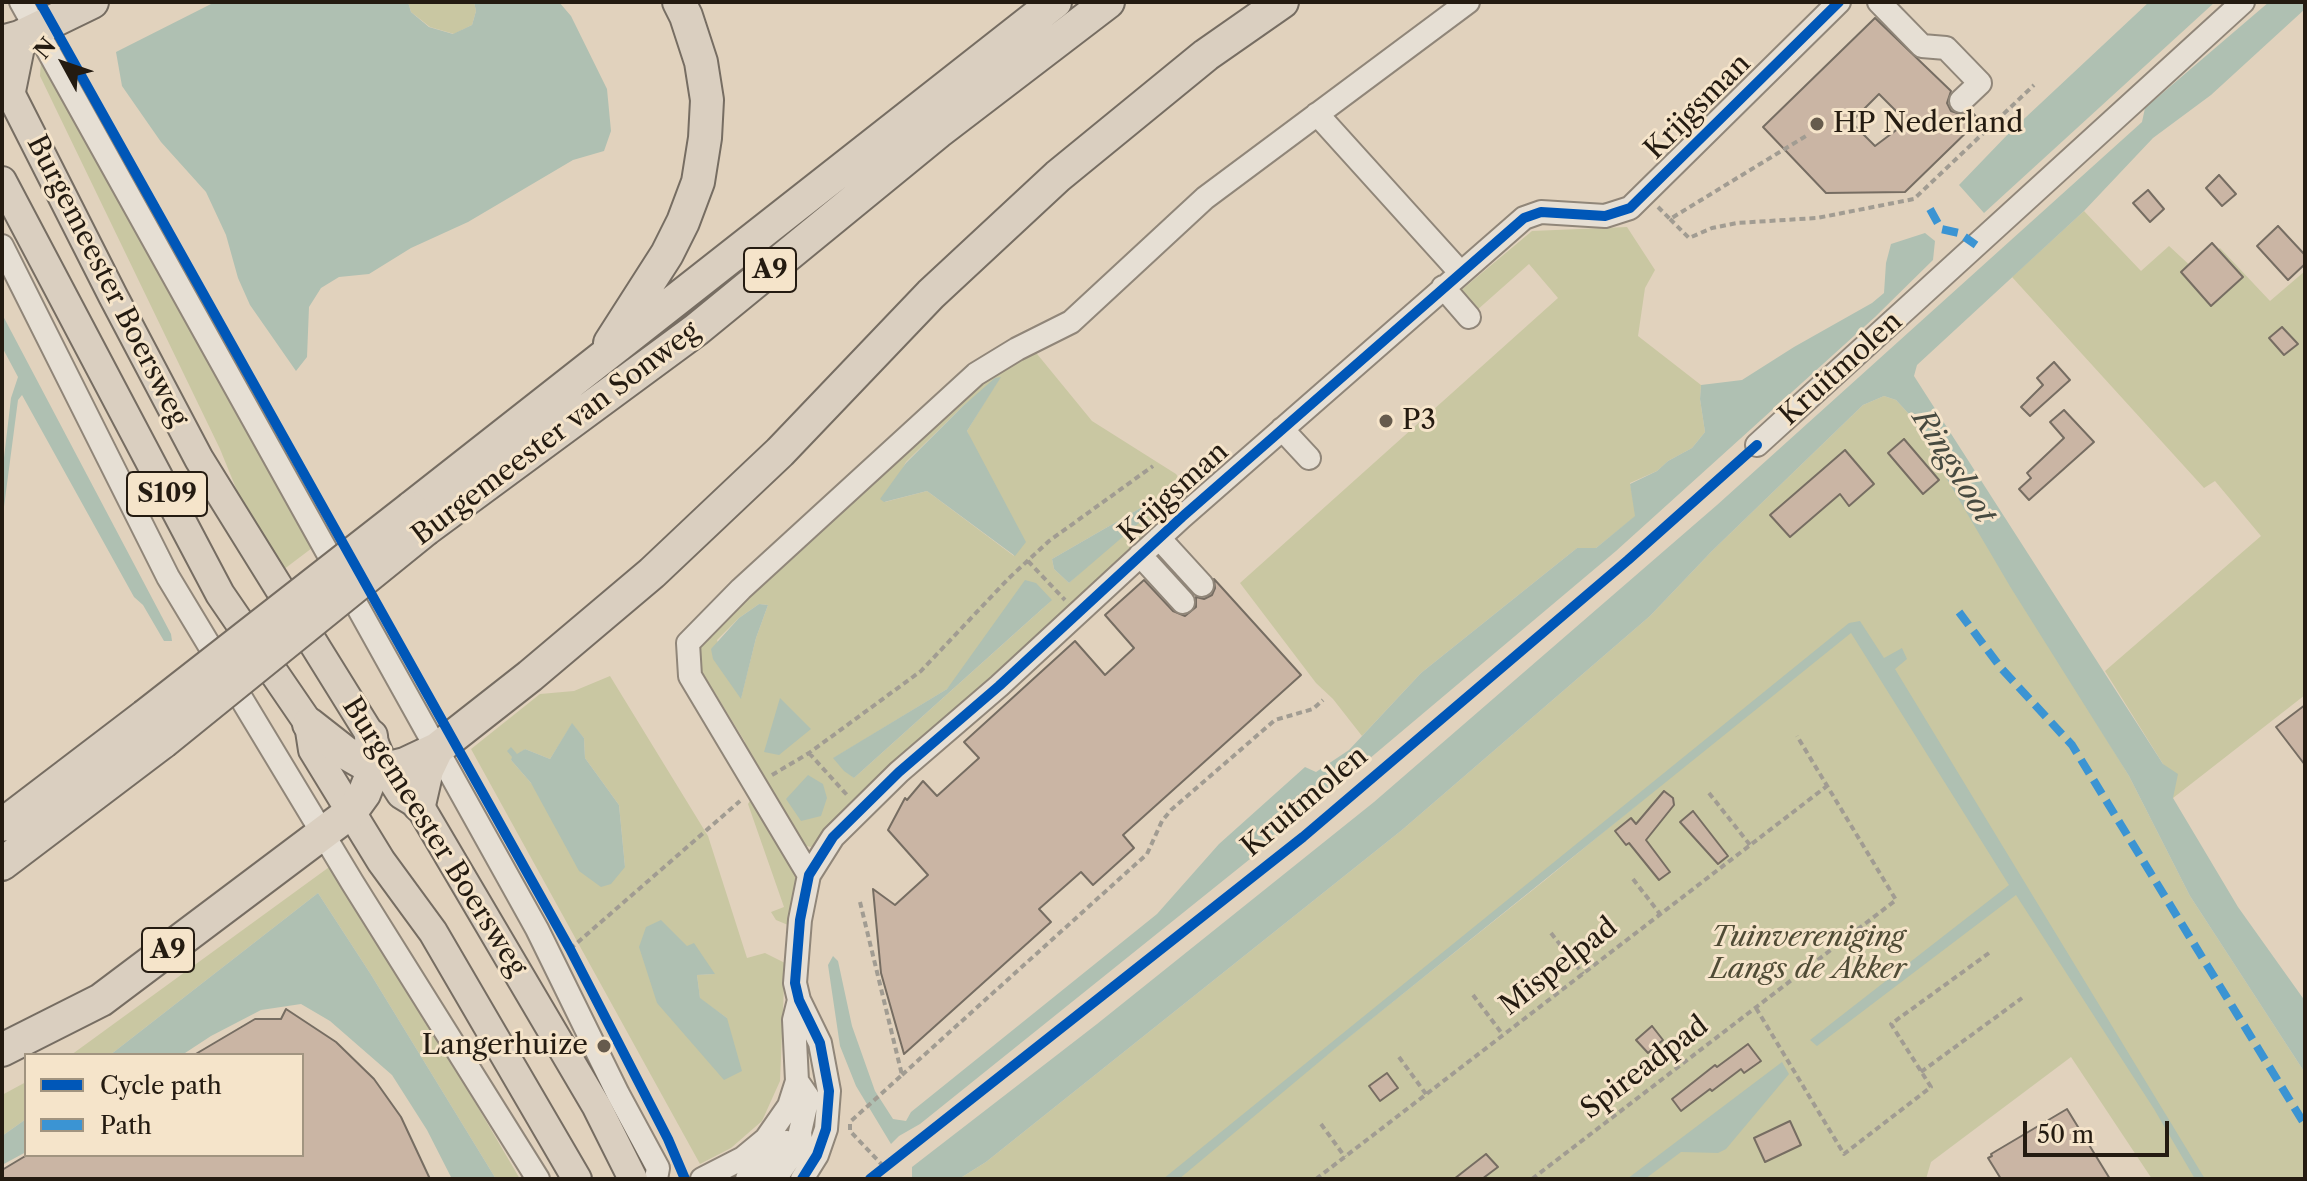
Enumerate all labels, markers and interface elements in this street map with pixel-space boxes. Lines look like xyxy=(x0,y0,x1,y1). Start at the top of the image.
north arrow xyxy=(24,24,104,104)
text: N xyxy=(29,32,62,64)
street label: Krijgsman xyxy=(1638,47,1758,167)
place label: HP Nederland xyxy=(1833,107,2023,141)
marker: HP Nederland xyxy=(1808,115,1826,133)
street label: Burgemeester Boersweg xyxy=(19,130,195,432)
road number: A9 xyxy=(744,248,796,292)
street label: Kruitmolen xyxy=(1773,305,1909,433)
street label: Burgemeester van Sonweg xyxy=(406,315,706,553)
water label: Ringsloot xyxy=(1904,403,2002,531)
place label: P3 xyxy=(1402,404,1436,438)
marker: P3 xyxy=(1377,412,1395,430)
street label: Krijgsman xyxy=(1112,435,1236,551)
road number: S109 xyxy=(127,472,207,516)
street label: Burgemeester Boersweg xyxy=(334,691,534,983)
street label: Kruitmolen xyxy=(1235,740,1375,864)
street label: Mispelpad xyxy=(1494,911,1624,1023)
park label: Tuinvereniging Langs de Akker xyxy=(1709,921,1907,987)
road number: A9 xyxy=(142,928,194,972)
street label: Spireadpad xyxy=(1575,1009,1715,1127)
place label: Langerhuize xyxy=(422,1029,588,1063)
marker: Langerhuize xyxy=(595,1037,613,1055)
legend xyxy=(24,1053,304,1157)
text: Cycle path xyxy=(100,1071,222,1100)
scale bar xyxy=(2027,1105,2173,1155)
text: Path xyxy=(100,1111,152,1140)
text: 50 m xyxy=(2037,1120,2094,1149)

